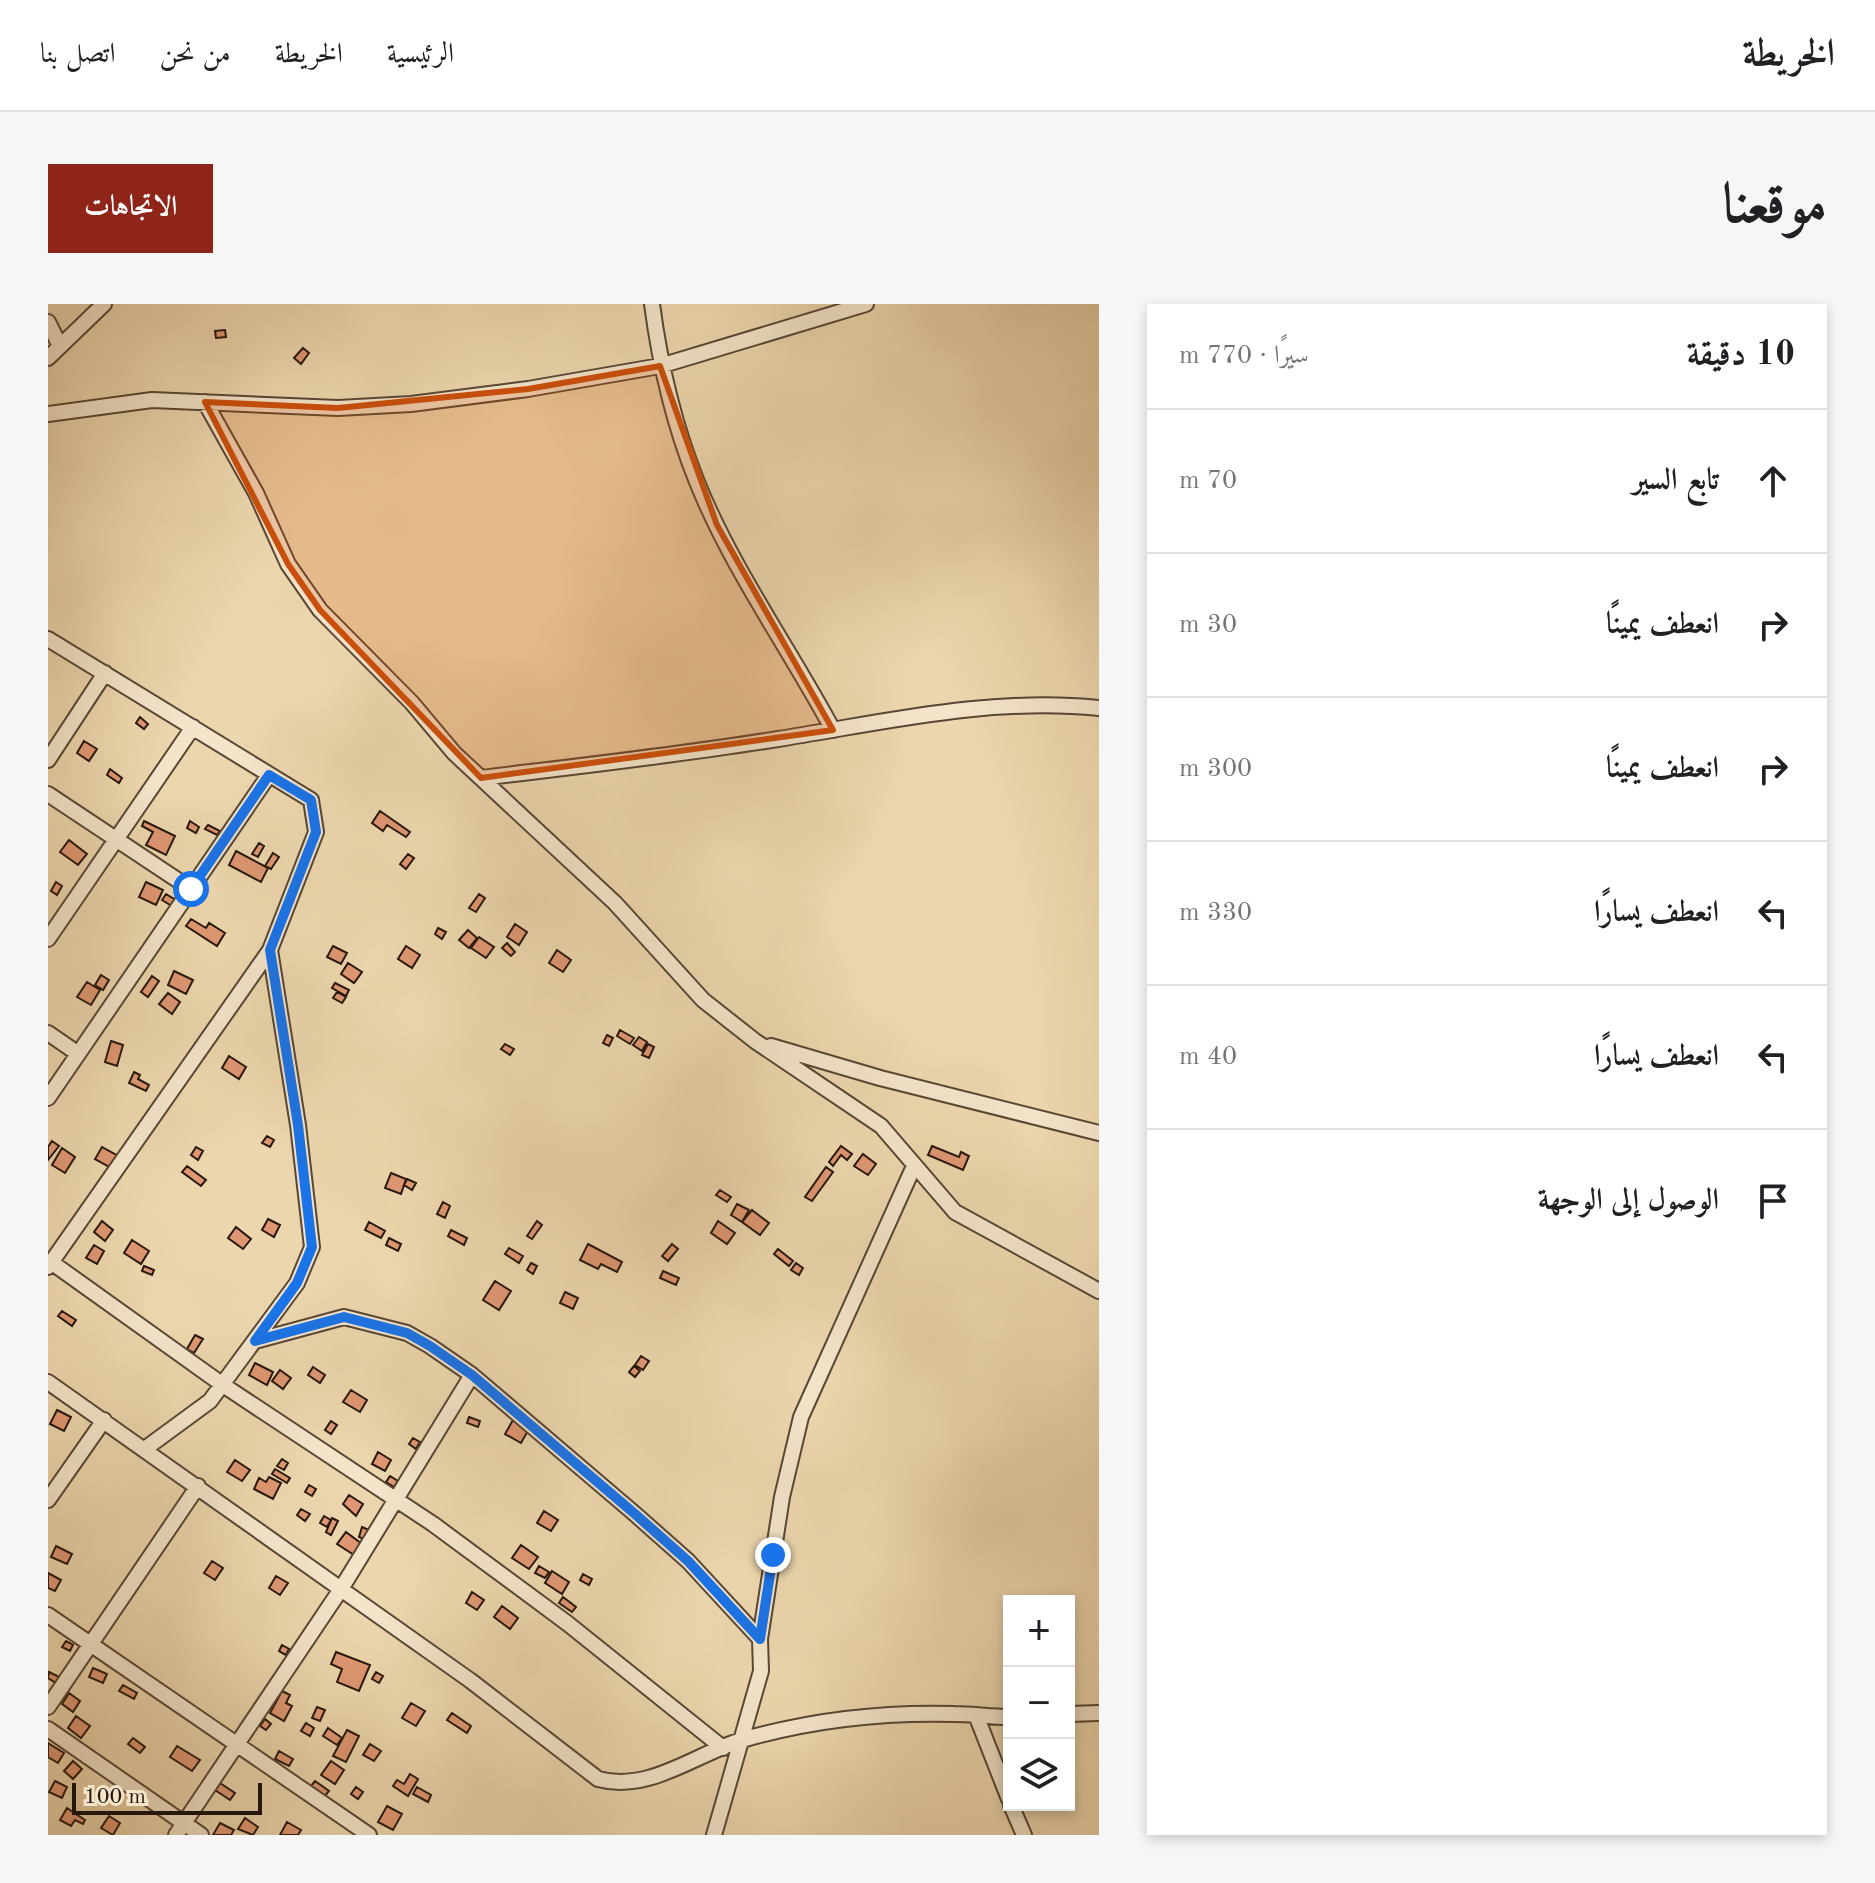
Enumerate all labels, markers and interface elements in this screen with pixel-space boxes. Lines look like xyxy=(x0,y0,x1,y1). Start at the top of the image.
text: الخريطة xyxy=(1743,36,1835,74)
text: اتصل بنا xyxy=(40,41,116,69)
text: من نحن xyxy=(160,41,231,69)
text: الخريطة xyxy=(275,41,343,69)
text: الرئيسية xyxy=(387,41,454,69)
button: الاتجاهات xyxy=(48,164,213,253)
text: موقعنا xyxy=(1722,179,1827,235)
text: 10 دقيقة xyxy=(1687,338,1795,372)
text: سيرًا · 770 m xyxy=(1179,343,1309,369)
icon: ahead xyxy=(1751,459,1795,503)
text: تابع السير xyxy=(1632,466,1719,496)
text: 70 m xyxy=(1179,468,1237,494)
icon: right xyxy=(1751,603,1795,647)
text: انعطف يمينًا xyxy=(1606,610,1719,640)
text: 30 m xyxy=(1179,612,1237,638)
icon: right xyxy=(1751,747,1795,791)
text: انعطف يمينًا xyxy=(1606,754,1719,784)
text: 300 m xyxy=(1179,756,1252,782)
route start xyxy=(173,871,209,907)
icon: left xyxy=(1751,891,1795,935)
text: انعطف يسارًا xyxy=(1594,898,1719,928)
text: 330 m xyxy=(1179,900,1252,926)
icon: left xyxy=(1751,1035,1795,1079)
text: انعطف يسارًا xyxy=(1594,1042,1719,1072)
text: 40 m xyxy=(1179,1044,1237,1070)
icon: arrive xyxy=(1751,1179,1795,1223)
text: الوصول إلى الوجهة xyxy=(1538,1186,1719,1216)
route end xyxy=(755,1537,791,1573)
map controls xyxy=(1003,1595,1075,1811)
button: + xyxy=(1003,1595,1075,1667)
button: − xyxy=(1003,1667,1075,1739)
button: layers xyxy=(1003,1739,1075,1811)
scale bar xyxy=(72,1779,262,1815)
text: 100 m xyxy=(84,1786,146,1808)

